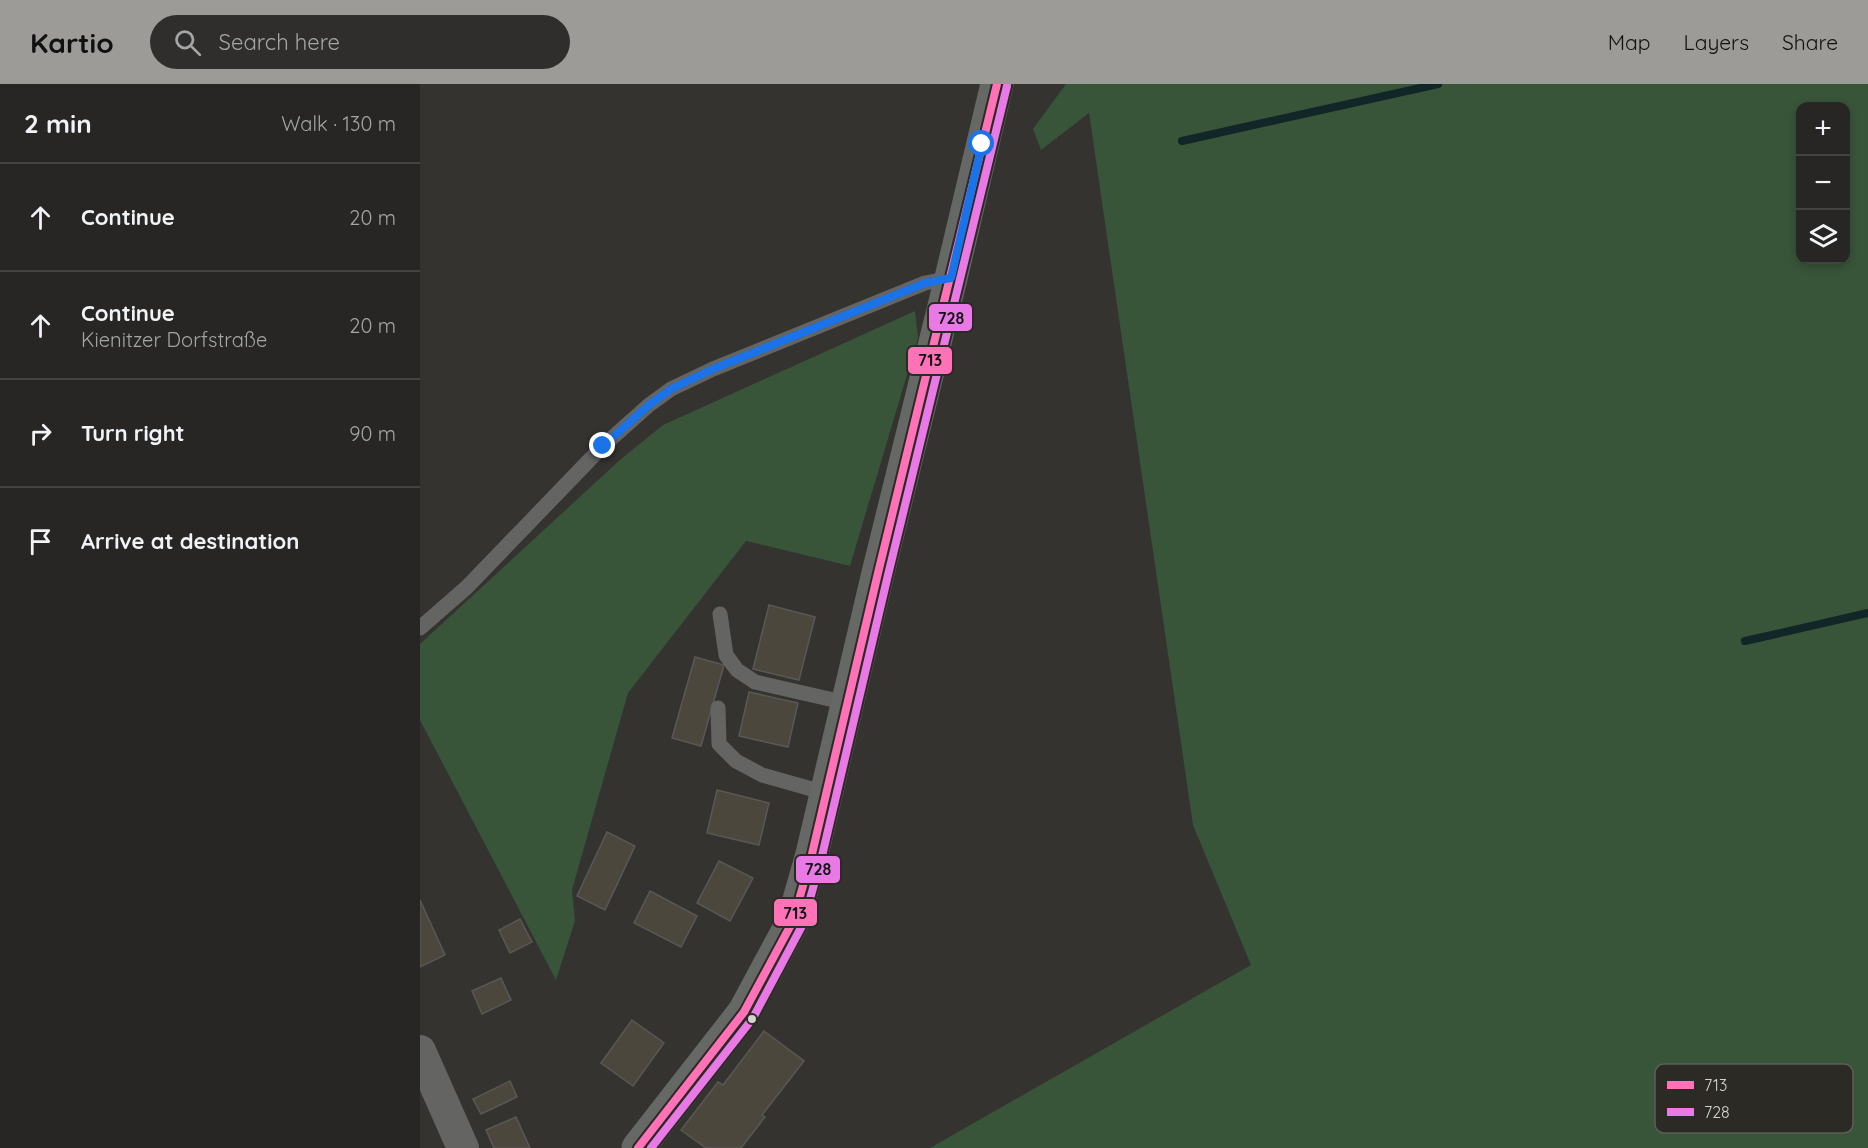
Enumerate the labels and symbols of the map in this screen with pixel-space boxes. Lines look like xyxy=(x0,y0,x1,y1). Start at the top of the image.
route start xyxy=(968,130,994,156)
line badge: 728 xyxy=(928,303,973,332)
text: 728 xyxy=(938,308,965,328)
line badge: 713 xyxy=(907,346,953,375)
text: 713 xyxy=(918,350,942,370)
route end xyxy=(589,432,615,458)
line badge: 728 xyxy=(795,855,841,884)
text: 728 xyxy=(805,859,832,879)
line badge: 713 xyxy=(773,898,818,927)
text: 713 xyxy=(783,903,807,923)
unlabelled marker xyxy=(746,1013,758,1025)
legend xyxy=(1655,1064,1853,1133)
text: 713 xyxy=(1704,1075,1727,1095)
text: 728 xyxy=(1704,1102,1730,1122)

